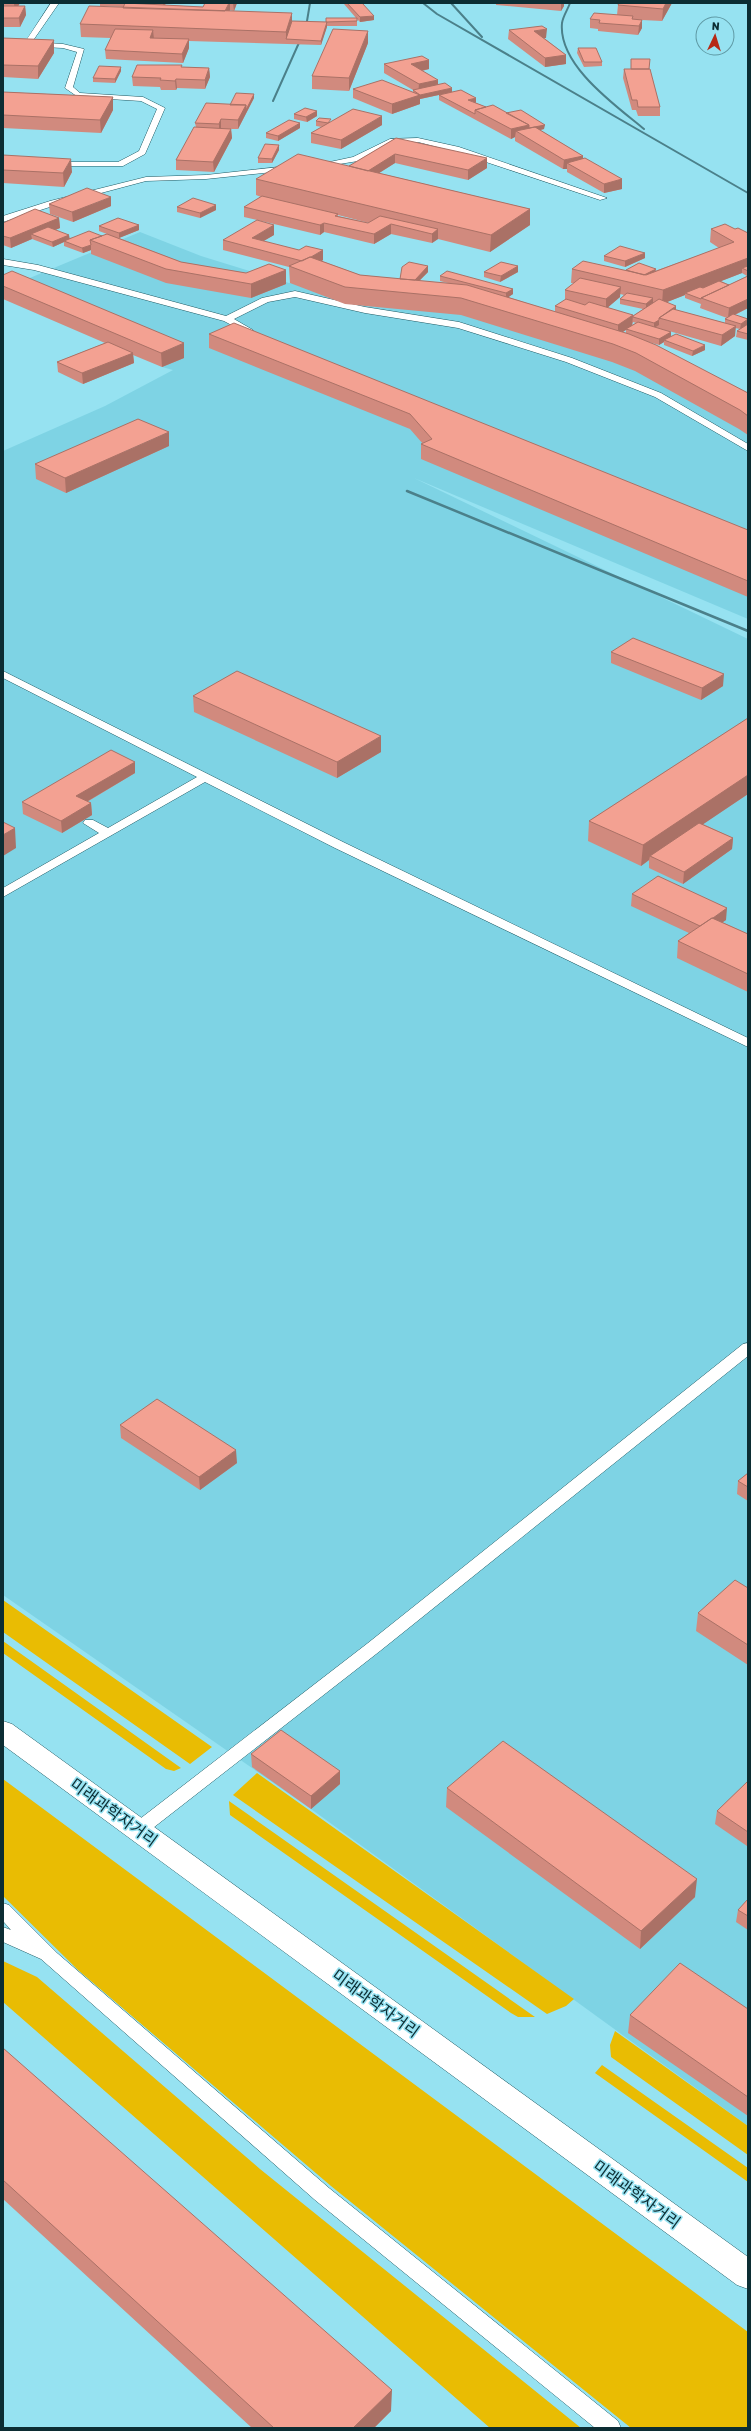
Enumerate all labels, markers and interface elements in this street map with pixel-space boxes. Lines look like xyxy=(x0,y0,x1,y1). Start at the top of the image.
north arrow xyxy=(695,16,735,56)
text: N xyxy=(711,20,720,33)
street label: 미래과학자거리 xyxy=(66,1774,161,1850)
street label: 미래과학자거리 xyxy=(328,1965,423,2041)
street label: 미래과학자거리 xyxy=(589,2156,684,2232)

